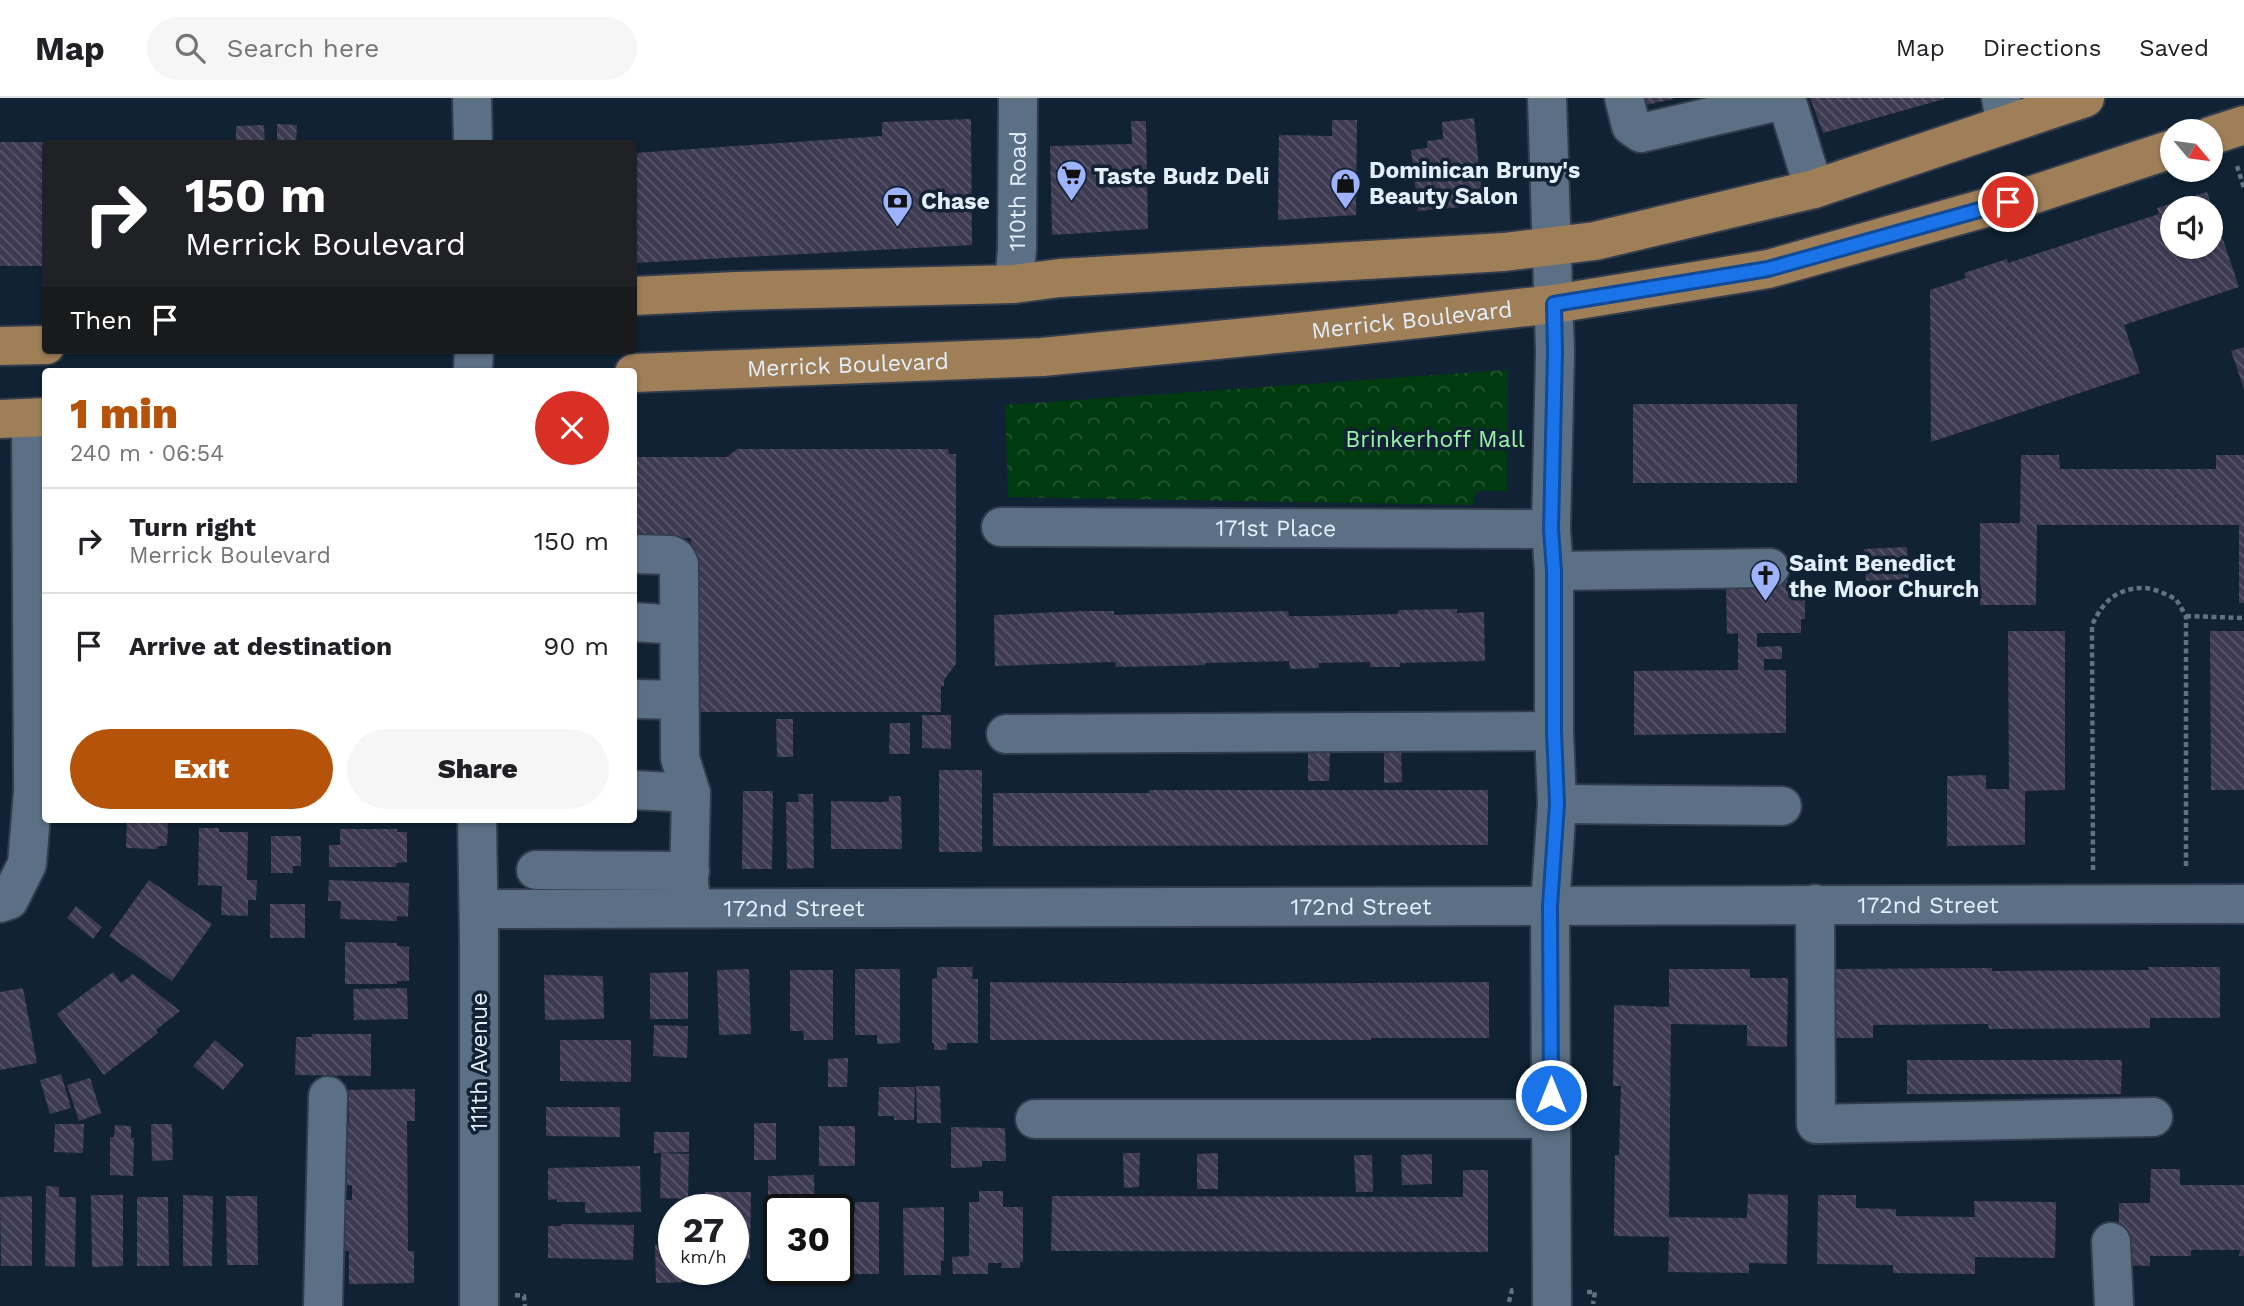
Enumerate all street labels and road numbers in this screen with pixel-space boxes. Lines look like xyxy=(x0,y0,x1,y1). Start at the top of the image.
street label: 110th Road xyxy=(1003,131,1031,251)
street label: Merrick Boulevard xyxy=(1310,295,1514,344)
street label: Merrick Boulevard xyxy=(746,347,949,382)
street label: 171st Place xyxy=(1216,514,1336,542)
street label: 172nd Street xyxy=(1857,891,1999,919)
street label: 172nd Street xyxy=(1290,893,1432,920)
street label: 172nd Street xyxy=(723,894,865,922)
street label: 111th Avenue xyxy=(466,992,493,1132)

